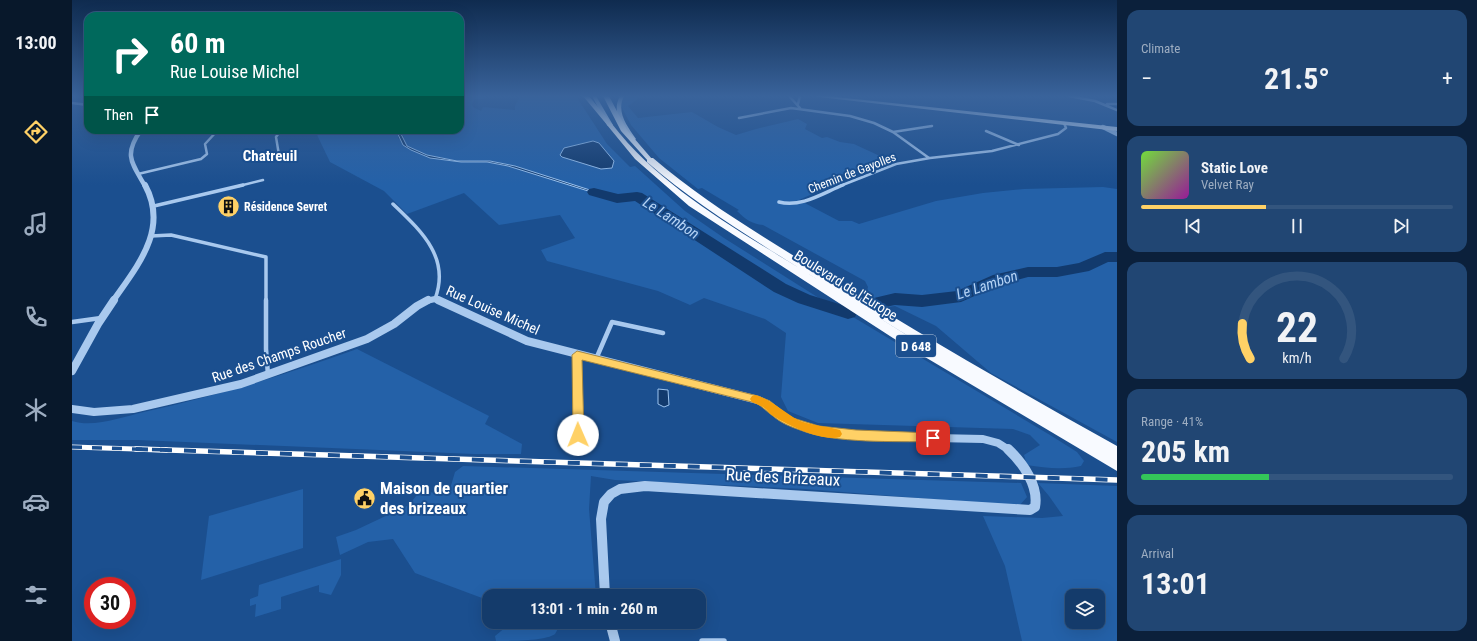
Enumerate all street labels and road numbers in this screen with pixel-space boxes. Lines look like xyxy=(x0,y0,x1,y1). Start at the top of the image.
street label: Chemin de Gayolles xyxy=(806,150,898,196)
street label: Boulevard de l'Europe xyxy=(791,247,901,323)
street label: Rue Louise Michel xyxy=(444,282,542,338)
street label: Rue des Champs Roucher xyxy=(210,325,348,385)
road number: D 648 xyxy=(896,335,936,357)
street label: Rue des Brizeaux xyxy=(725,464,841,490)

